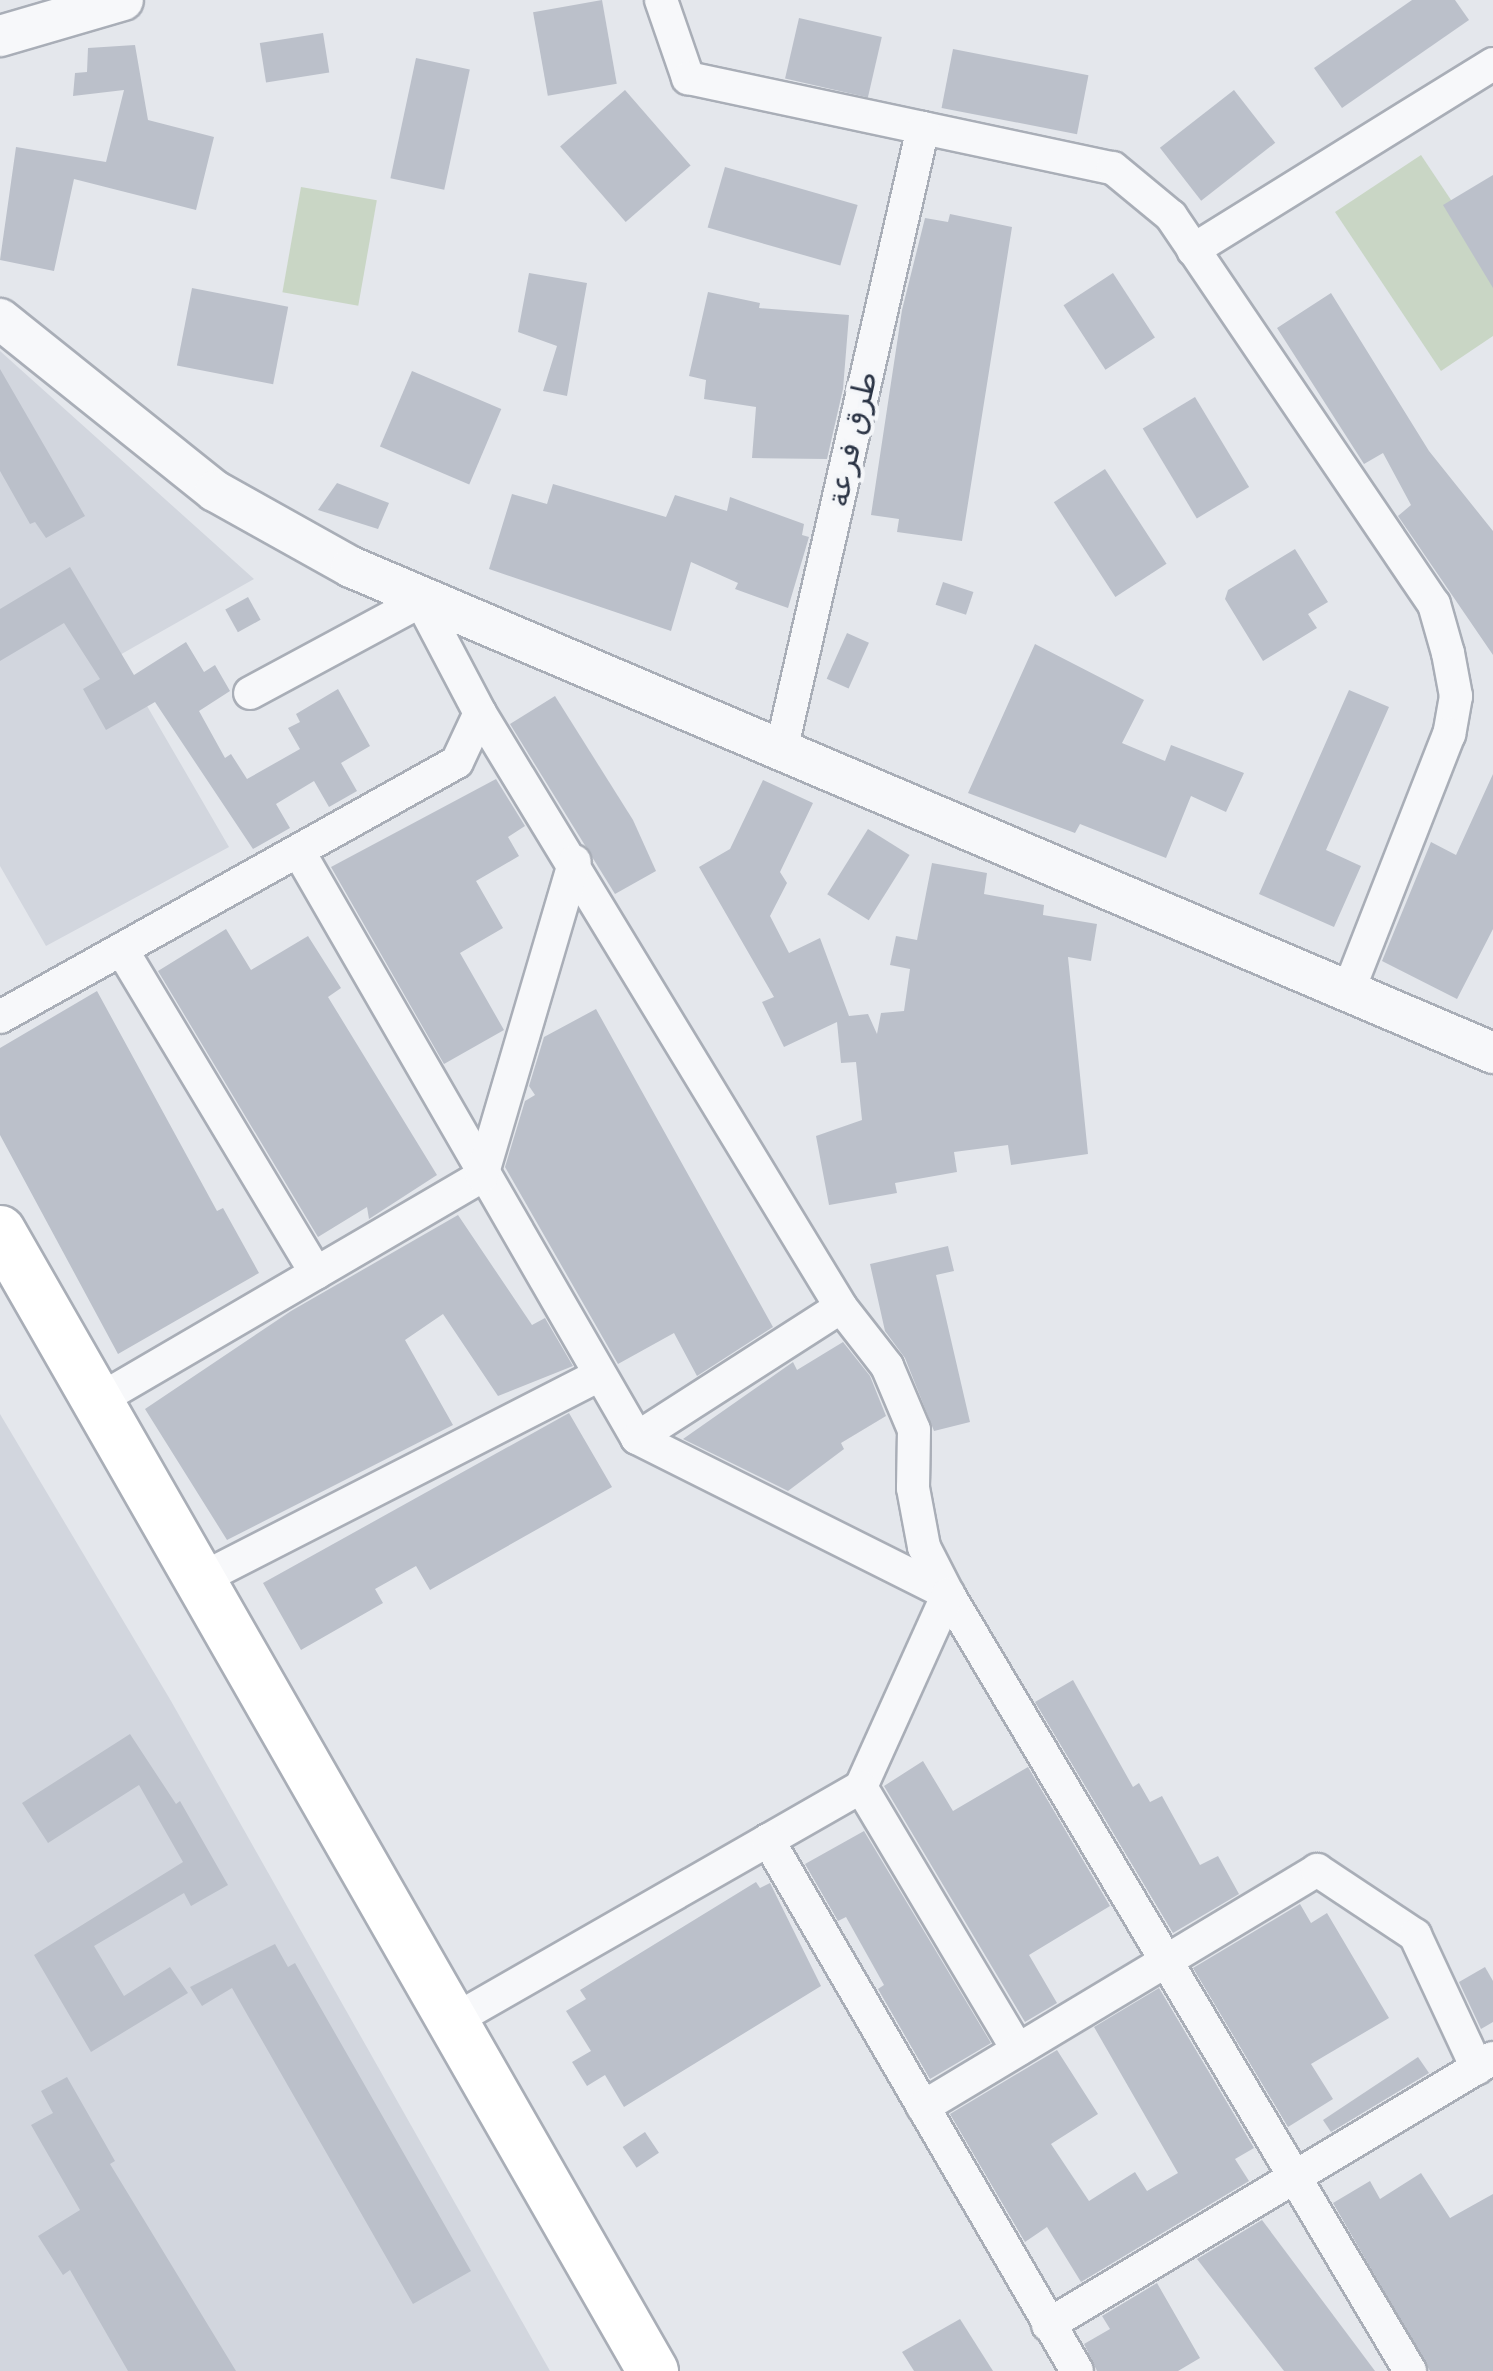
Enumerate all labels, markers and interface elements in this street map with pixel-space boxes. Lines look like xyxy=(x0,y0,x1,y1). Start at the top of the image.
street label: طرق فرعة xyxy=(819,368,885,510)

